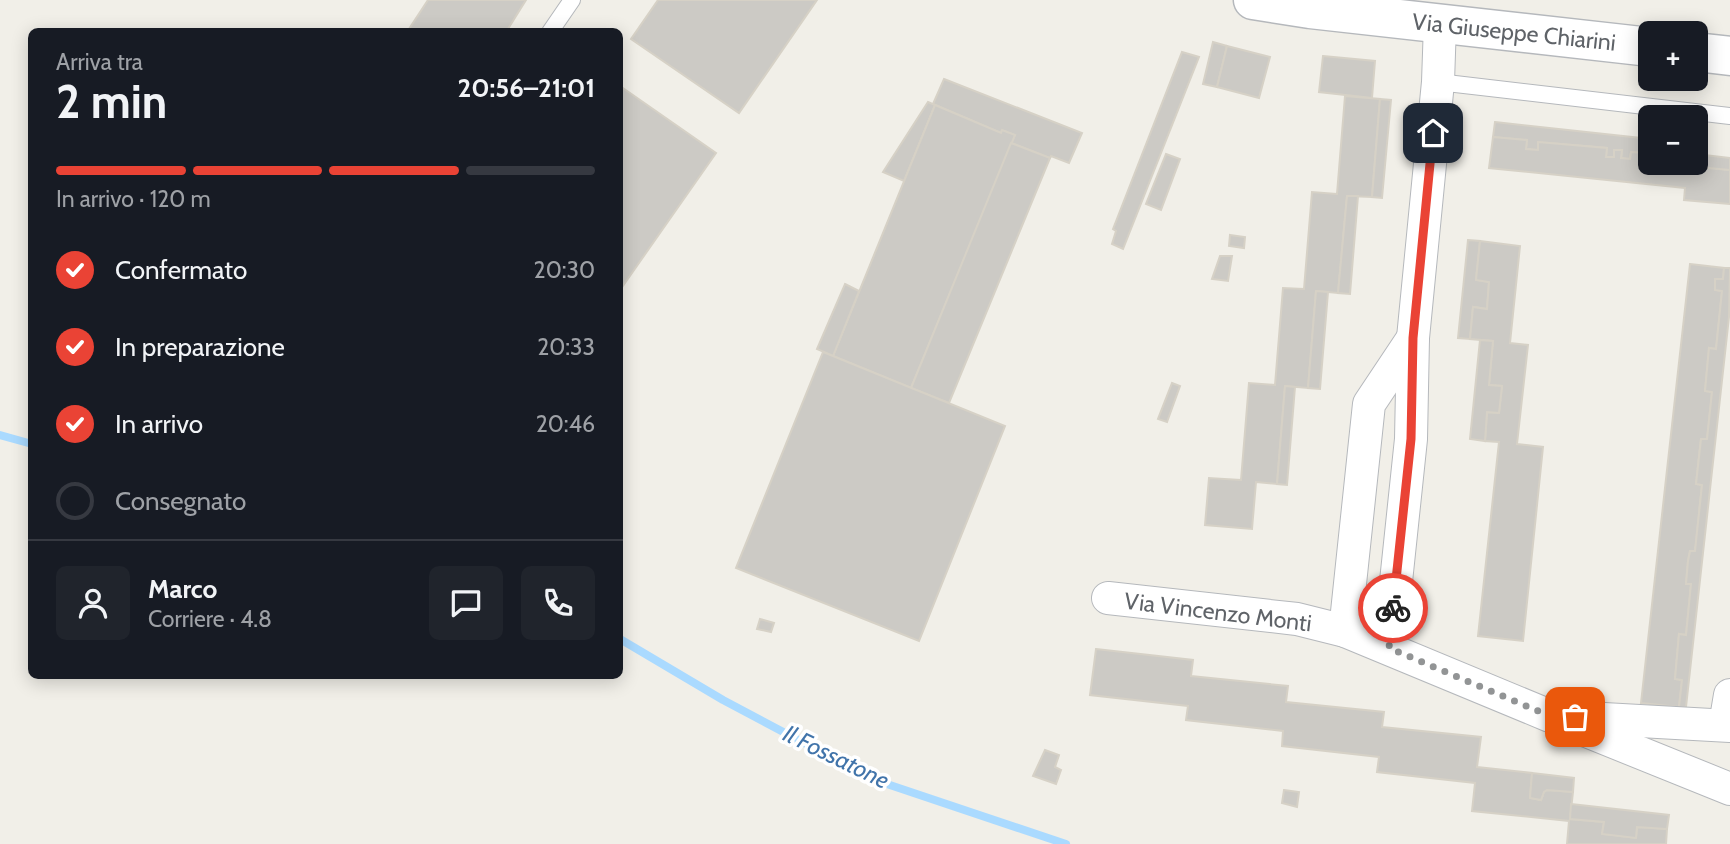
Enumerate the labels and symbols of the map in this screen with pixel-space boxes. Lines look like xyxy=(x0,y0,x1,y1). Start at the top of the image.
street label: Via Giuseppe Chiarini xyxy=(1411,7,1617,57)
pin xyxy=(1403,103,1463,163)
courier xyxy=(1358,573,1428,643)
street label: Via Vincenzo Monti xyxy=(1123,587,1313,637)
pin xyxy=(1545,687,1605,747)
water label: Il Fossatone xyxy=(779,718,894,795)

